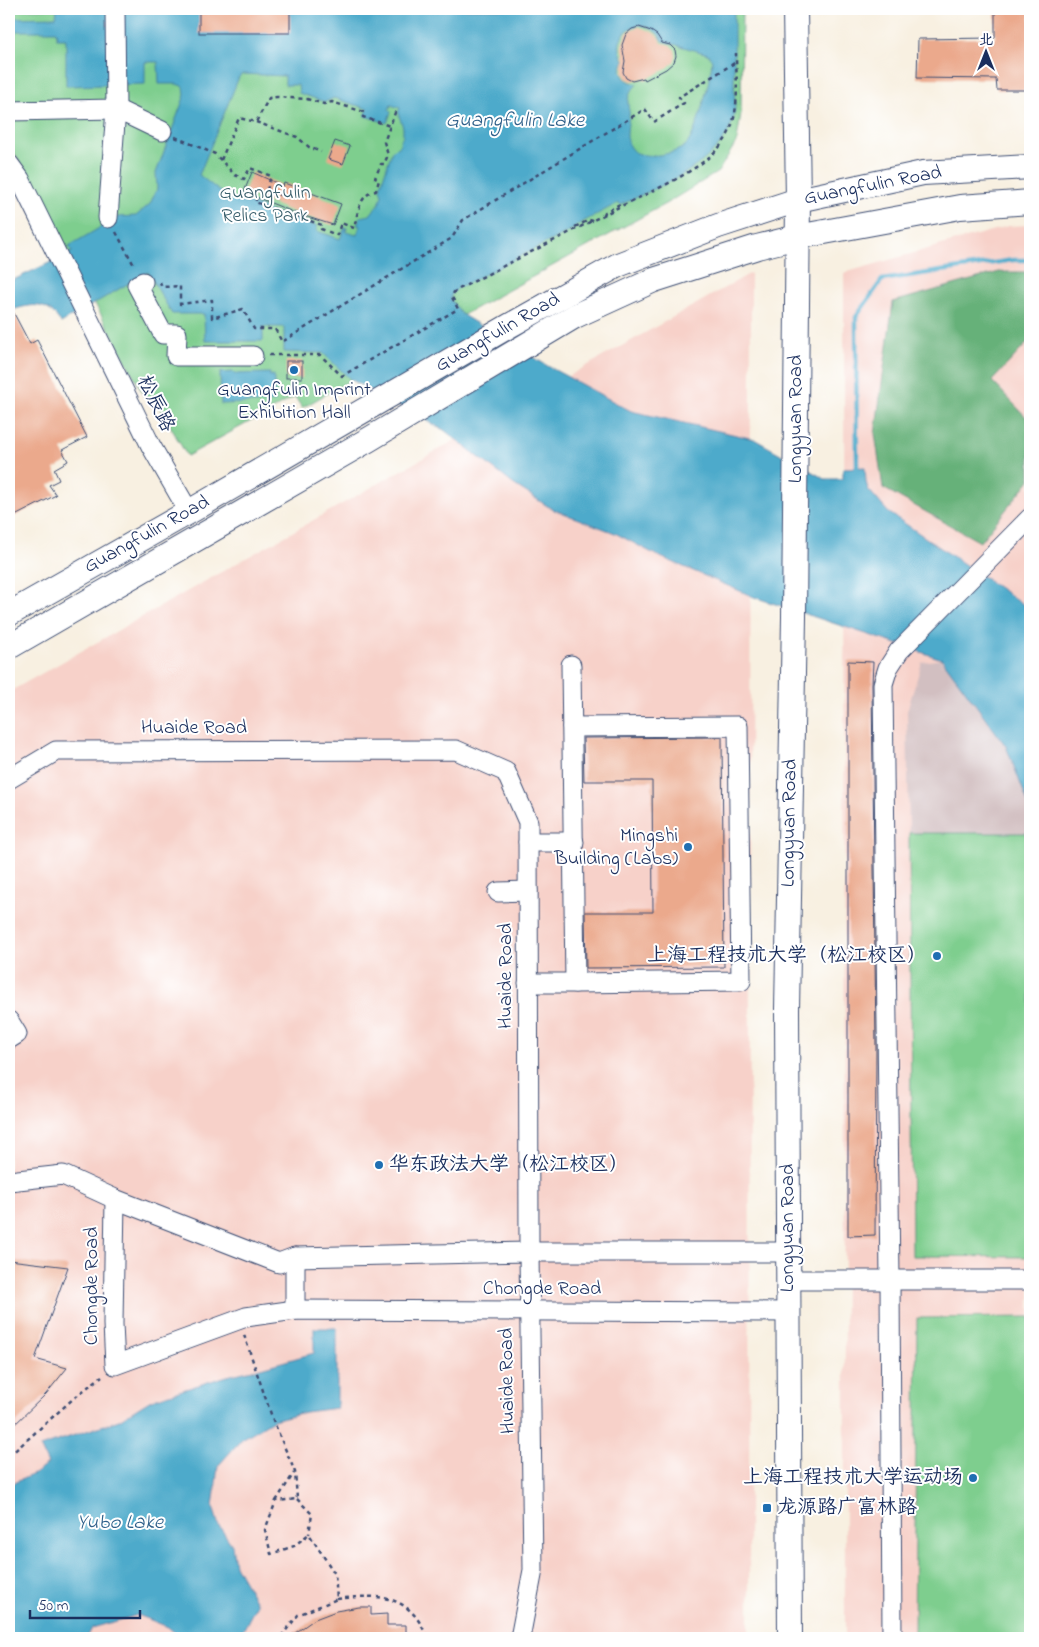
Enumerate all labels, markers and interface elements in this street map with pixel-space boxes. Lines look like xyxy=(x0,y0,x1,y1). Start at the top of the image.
north arrow xyxy=(962,28,1012,78)
text: 北 xyxy=(979,30,993,51)
water label: Guangfulin Lake xyxy=(446,106,586,137)
street label: Guangfulin Road xyxy=(802,158,944,215)
park label: Guangfulin Relics Park xyxy=(219,179,311,231)
street label: Guangfulin Road xyxy=(430,286,566,381)
street label: Longyuan Road xyxy=(782,355,812,483)
marker: Guangfulin Imprint Exhibition Hall xyxy=(288,364,300,376)
street label: 松辰路 xyxy=(129,371,182,438)
place label: Guangfulin Imprint Exhibition Hall xyxy=(217,376,371,428)
street label: Guangfulin Road xyxy=(79,488,216,582)
street label: Huaide Road xyxy=(141,714,247,743)
street label: Longyuan Road xyxy=(774,759,807,887)
place label: Mingshi Building (Labs) xyxy=(553,822,678,875)
marker: Mingshi Building (Labs) xyxy=(682,841,694,853)
street label: Huaide Road xyxy=(492,923,521,1029)
place label: 上海工程技术大学（松江校区） xyxy=(647,942,927,971)
marker: 上海工程技术大学（松江校区） xyxy=(931,950,943,962)
place label: 华东政法大学（松江校区） xyxy=(389,1151,629,1180)
marker: 华东政法大学（松江校区） xyxy=(373,1159,385,1171)
street label: Longyuan Road xyxy=(774,1164,804,1292)
street label: Chongde Road xyxy=(78,1227,108,1345)
street label: Chongde Road xyxy=(483,1275,601,1305)
street label: Huaide Road xyxy=(493,1328,523,1434)
place label: 上海工程技术大学运动场 xyxy=(743,1464,963,1493)
marker: 上海工程技术大学运动场 xyxy=(967,1472,979,1484)
place label: 龙源路广富林路 xyxy=(777,1494,918,1523)
marker: 龙源路广富林路 xyxy=(761,1502,773,1514)
water label: Yubo Lake xyxy=(77,1508,165,1538)
scale bar xyxy=(30,1587,140,1619)
text: 50 m xyxy=(38,1595,69,1617)

